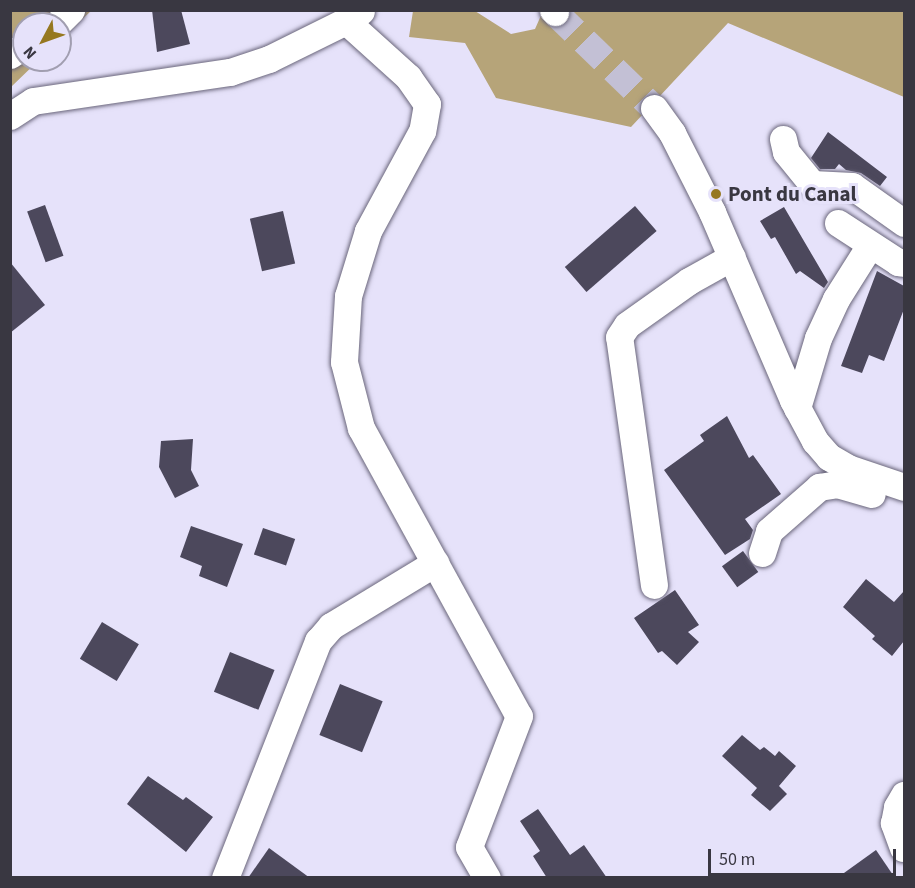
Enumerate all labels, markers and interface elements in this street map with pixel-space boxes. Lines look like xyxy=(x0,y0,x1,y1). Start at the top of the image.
north arrow xyxy=(12,12,72,72)
text: N xyxy=(18,41,42,64)
place label: Pont du Canal xyxy=(728,181,857,207)
marker: Pont du Canal xyxy=(709,187,723,201)
scale bar xyxy=(711,837,898,875)
text: 50 m xyxy=(719,847,755,872)

